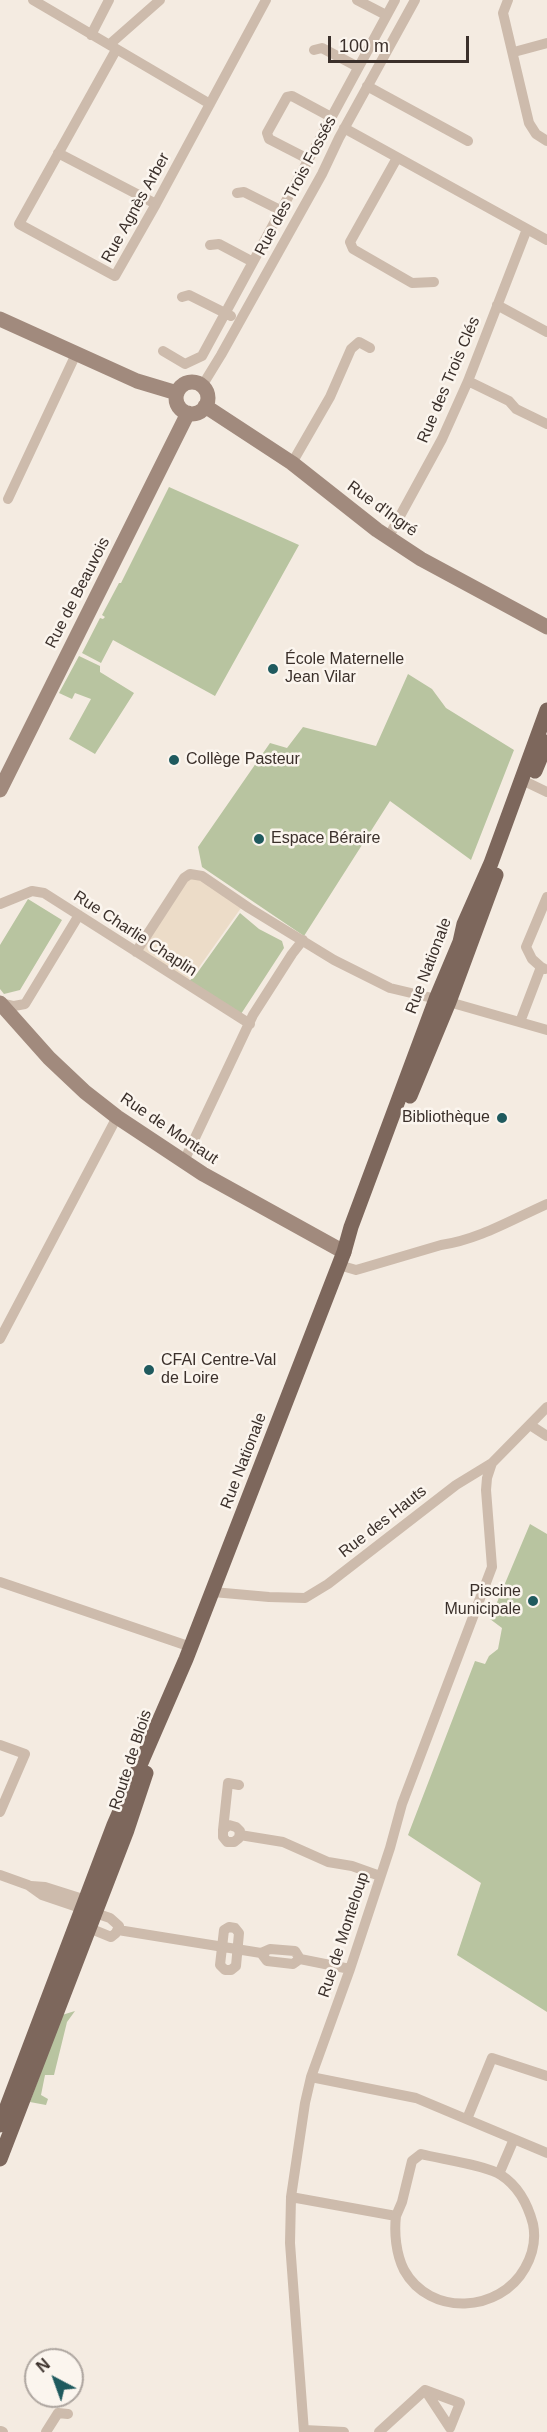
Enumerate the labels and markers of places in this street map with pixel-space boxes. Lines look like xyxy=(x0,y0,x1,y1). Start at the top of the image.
place label: École Maternelle Jean Vilar xyxy=(285,650,404,688)
marker: École Maternelle Jean Vilar xyxy=(266,662,280,676)
place label: Collège Pasteur xyxy=(186,750,300,770)
marker: Collège Pasteur xyxy=(167,753,181,767)
place label: Espace Béraire xyxy=(271,829,380,849)
marker: Espace Béraire xyxy=(252,832,266,846)
place label: Bibliothèque xyxy=(402,1108,490,1128)
marker: Bibliothèque xyxy=(495,1111,509,1125)
place label: CFAI Centre-Val de Loire xyxy=(161,1351,276,1389)
marker: CFAI Centre-Val de Loire xyxy=(142,1363,156,1377)
place label: Piscine Municipale xyxy=(445,1582,521,1620)
marker: Piscine Municipale xyxy=(526,1594,540,1608)

